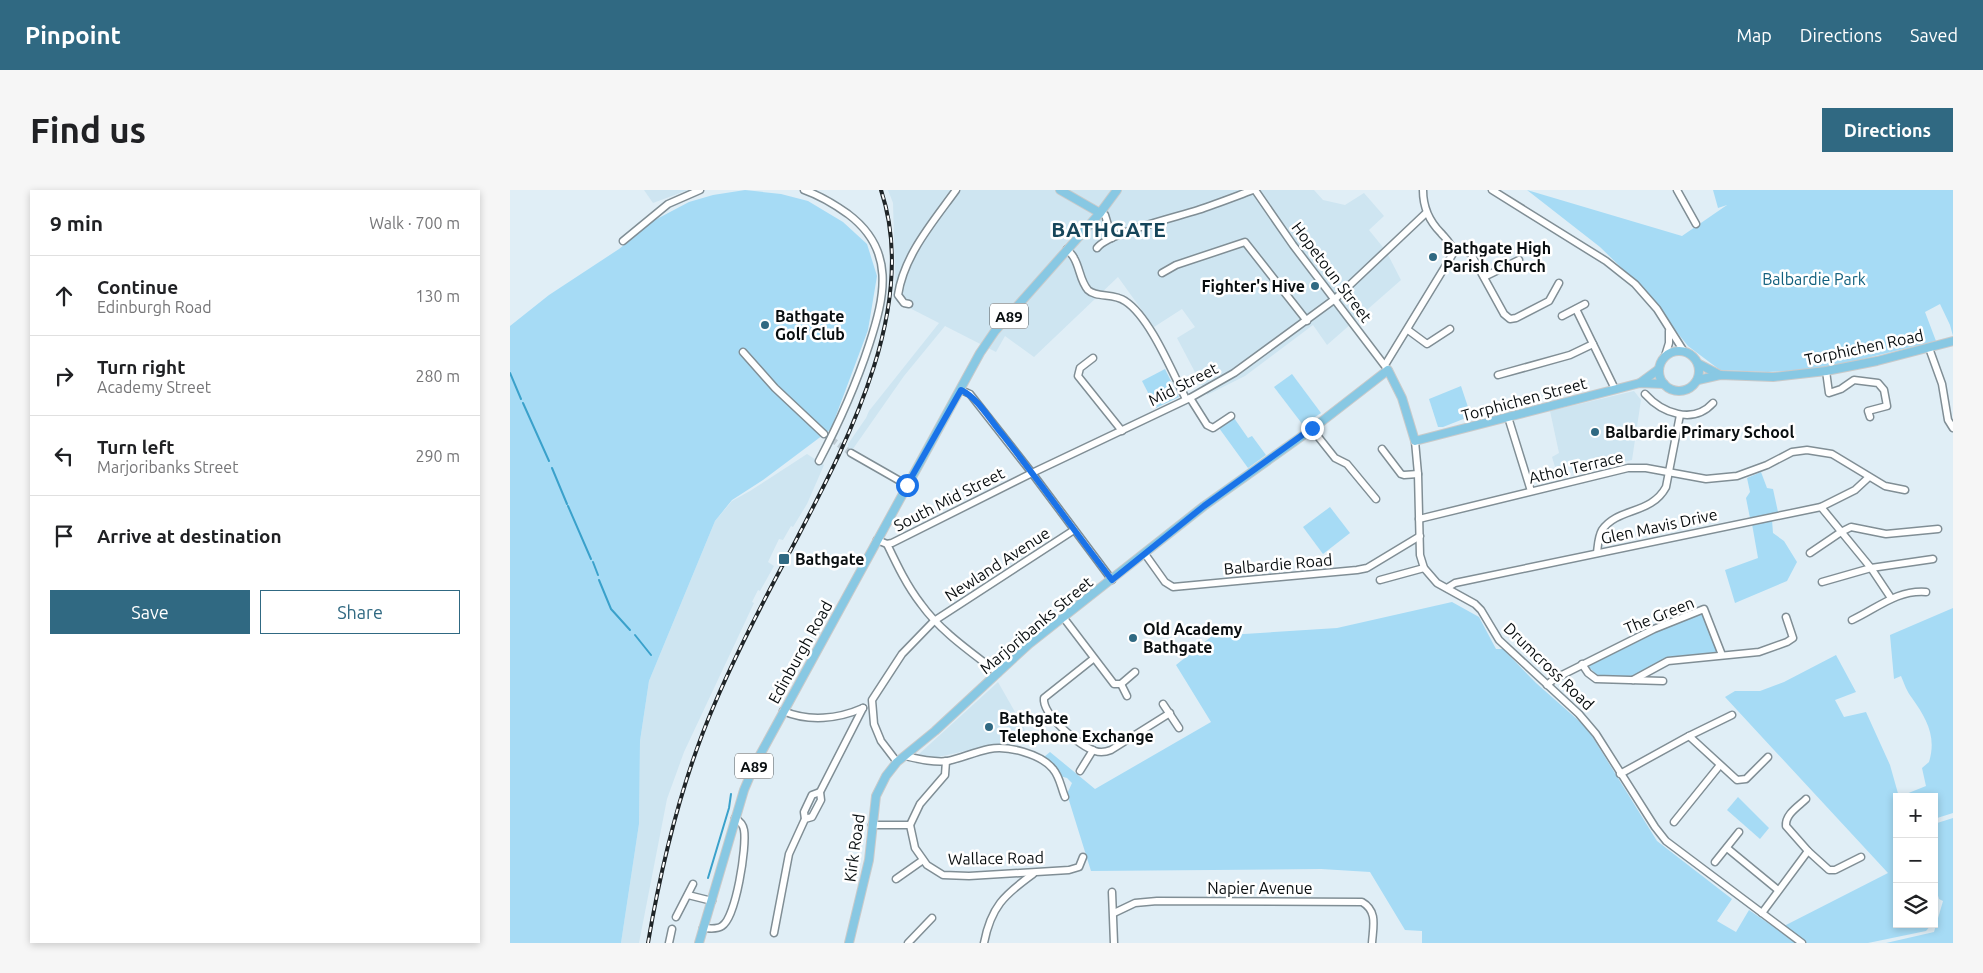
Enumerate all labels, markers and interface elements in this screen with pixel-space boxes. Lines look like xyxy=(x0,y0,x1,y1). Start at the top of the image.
text: Pinpoint xyxy=(25,22,121,49)
text: Map xyxy=(1736,25,1772,45)
text: Directions xyxy=(1800,25,1882,45)
text: Saved xyxy=(1910,25,1958,45)
button: Directions xyxy=(1822,108,1953,152)
text: Find us xyxy=(30,110,146,150)
text: 9 min xyxy=(50,211,103,235)
text: Walk · 700 m xyxy=(369,214,460,232)
district label: BATHGATE xyxy=(1051,217,1167,241)
street label: Hopetoun Street xyxy=(1288,218,1376,326)
place label: Bathgate High Parish Church xyxy=(1443,239,1551,275)
marker: Bathgate High Parish Church xyxy=(1427,251,1439,263)
park label: Balbardie Park xyxy=(1762,270,1866,288)
text: Continue xyxy=(97,276,178,298)
place label: Fighter's Hive xyxy=(1202,277,1305,295)
marker: Fighter's Hive xyxy=(1309,280,1321,292)
icon: ahead xyxy=(50,282,78,310)
text: 130 m xyxy=(415,287,460,305)
text: Edinburgh Road xyxy=(97,298,212,316)
road number: A89 xyxy=(990,304,1028,328)
place label: Bathgate Golf Club xyxy=(775,307,845,343)
marker: Bathgate Golf Club xyxy=(759,319,771,331)
street label: Torphichen Road xyxy=(1803,326,1925,368)
text: Turn right xyxy=(97,356,185,378)
street label: Mid Street xyxy=(1145,359,1221,409)
icon: right xyxy=(50,362,78,390)
text: 280 m xyxy=(415,367,460,385)
street label: Torphichen Street xyxy=(1459,373,1589,424)
text: Academy Street xyxy=(97,378,211,396)
route end xyxy=(1301,417,1324,440)
place label: Balbardie Primary School xyxy=(1605,423,1794,441)
marker: Balbardie Primary School xyxy=(1589,426,1601,438)
text: Turn left xyxy=(97,436,175,458)
icon: left xyxy=(50,442,78,470)
text: 290 m xyxy=(415,447,460,465)
street label: Athol Terrace xyxy=(1527,447,1625,487)
text: Marjoribanks Street xyxy=(97,458,238,476)
street label: South Mid Street xyxy=(891,463,1008,535)
route start xyxy=(896,474,919,497)
street label: Glen Mavis Drive xyxy=(1599,505,1719,547)
icon: arrive xyxy=(50,522,78,550)
street label: Newland Avenue xyxy=(941,523,1053,605)
text: Arrive at destination xyxy=(97,525,282,547)
place label: Bathgate xyxy=(795,550,865,568)
street label: Balbardie Road xyxy=(1223,550,1333,578)
marker: Bathgate xyxy=(777,552,791,566)
street label: Marjoribanks Street xyxy=(976,572,1097,677)
button: Save xyxy=(50,590,250,634)
button: Share xyxy=(260,590,460,634)
street label: The Green xyxy=(1621,593,1697,637)
street label: Edinburgh Road xyxy=(764,598,836,706)
street label: Drumcross Road xyxy=(1500,619,1598,713)
place label: Old Academy Bathgate xyxy=(1143,620,1243,656)
marker: Old Academy Bathgate xyxy=(1127,632,1139,644)
place label: Bathgate Telephone Exchange xyxy=(999,709,1154,745)
marker: Bathgate Telephone Exchange xyxy=(983,721,995,733)
road number: A89 xyxy=(735,754,773,778)
map controls xyxy=(1893,793,1938,928)
button: + xyxy=(1893,793,1938,838)
street label: Kirk Road xyxy=(840,813,868,883)
button: − xyxy=(1893,838,1938,883)
street label: Wallace Road xyxy=(948,848,1044,868)
street label: Napier Avenue xyxy=(1207,879,1313,897)
button: layers xyxy=(1893,883,1938,928)

